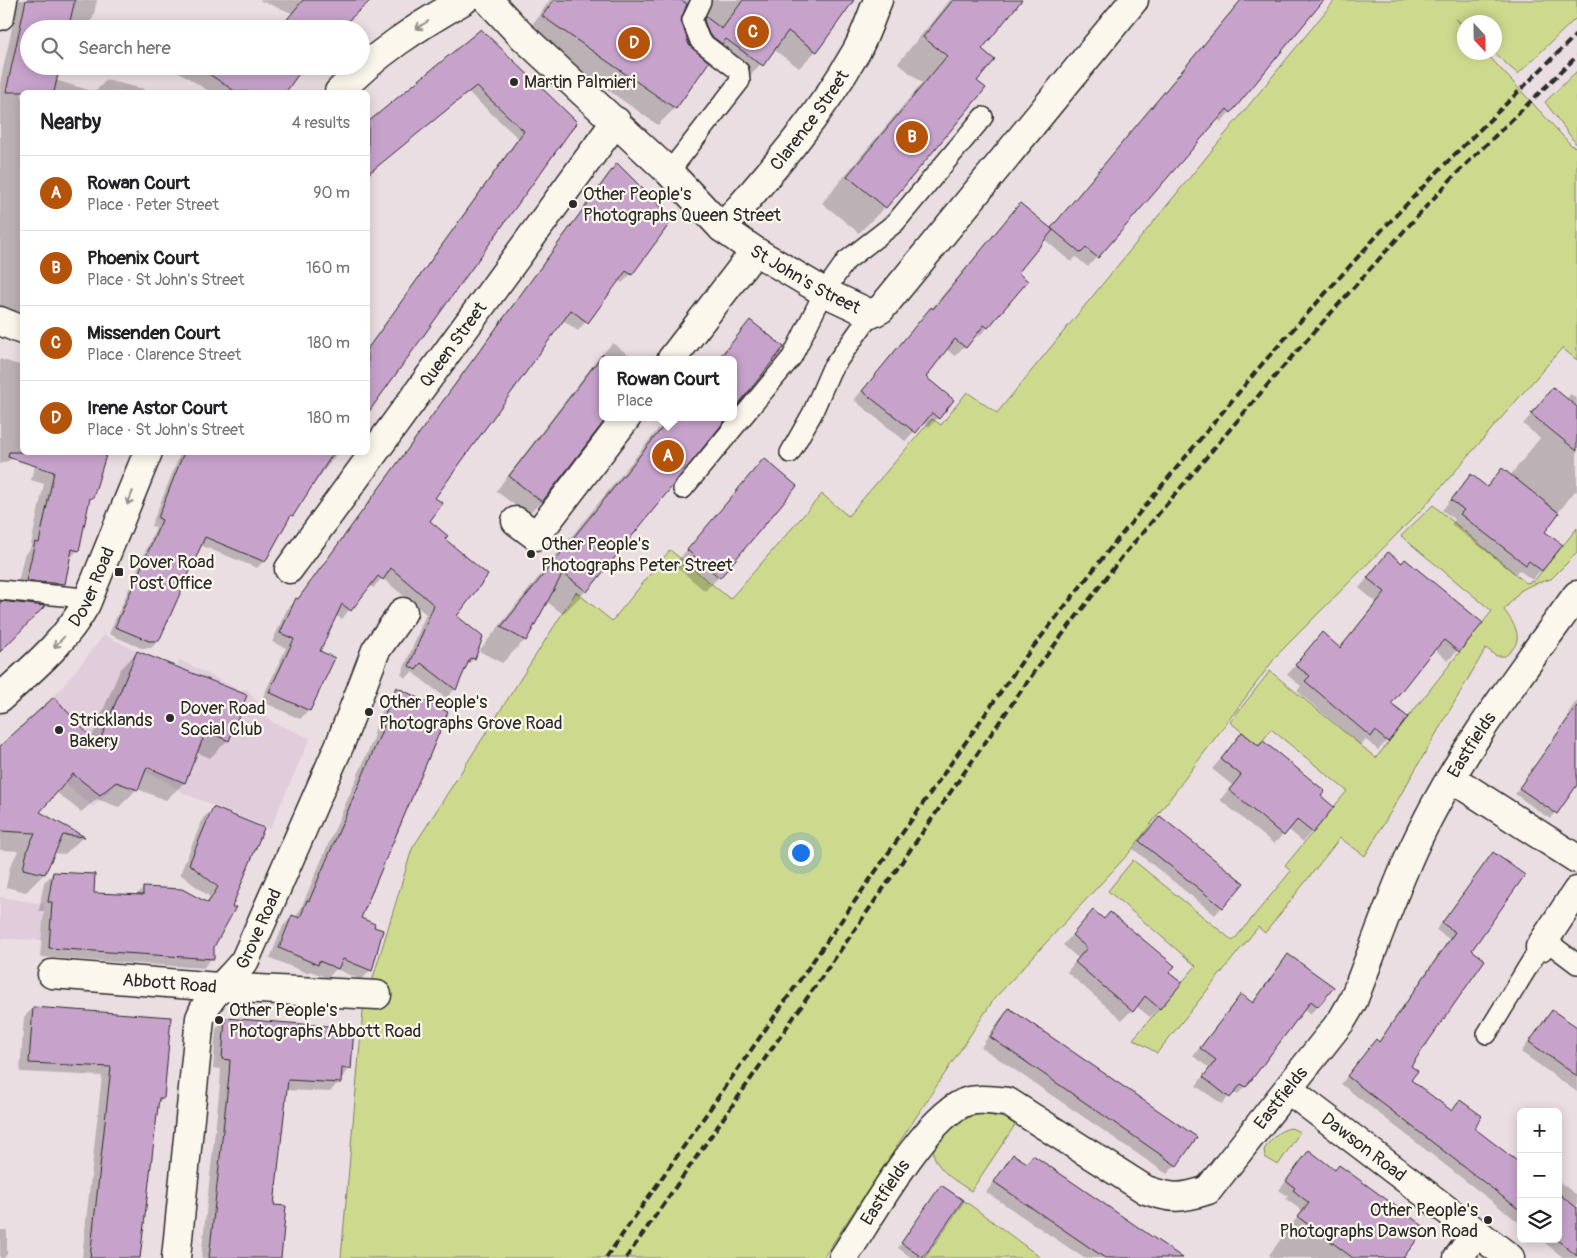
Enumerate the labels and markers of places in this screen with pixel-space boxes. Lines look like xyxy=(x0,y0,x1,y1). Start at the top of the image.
pin: C xyxy=(737,13,769,51)
pin: D xyxy=(618,24,650,62)
place label: Martin Palmieri xyxy=(524,71,636,94)
marker: Martin Palmieri xyxy=(508,76,520,88)
pin: B xyxy=(896,118,928,156)
place label: Other People's Photographs Queen Street xyxy=(583,183,782,227)
marker: Other People's Photographs Queen Street xyxy=(567,198,579,210)
pin: A xyxy=(652,437,684,475)
place label: Other People's Photographs Peter Street xyxy=(541,533,734,577)
marker: Other People's Photographs Peter Street xyxy=(525,548,537,560)
place label: Dover Road Post Office xyxy=(129,551,215,595)
marker: Dover Road Post Office xyxy=(113,566,125,578)
place label: Other People's Photographs Grove Road xyxy=(379,691,563,735)
place label: Dover Road Social Club xyxy=(180,697,266,741)
marker: Other People's Photographs Grove Road xyxy=(363,706,375,718)
place label: Stricklands Bakery xyxy=(69,709,152,753)
marker: Dover Road Social Club xyxy=(164,712,176,724)
marker: Stricklands Bakery xyxy=(53,724,65,736)
place label: Other People's Photographs Abbott Road xyxy=(229,999,421,1043)
marker: Other People's Photographs Abbott Road xyxy=(213,1014,225,1026)
place label: Other People's Photographs Dawson Road xyxy=(1280,1199,1478,1243)
marker: Other People's Photographs Dawson Road xyxy=(1482,1214,1494,1226)

